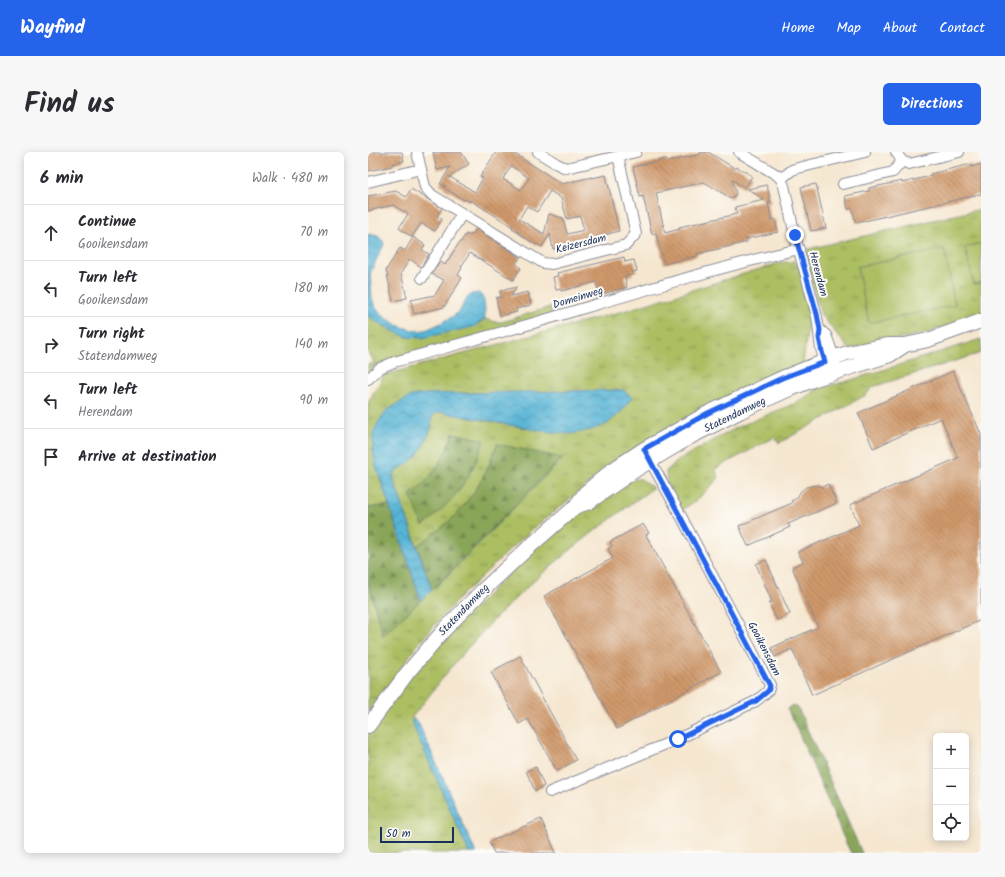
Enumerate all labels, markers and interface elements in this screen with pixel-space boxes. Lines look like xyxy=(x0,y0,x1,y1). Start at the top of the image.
text: Wayfind xyxy=(20,13,85,43)
text: Home xyxy=(781,17,815,39)
text: Map xyxy=(837,17,861,39)
text: About xyxy=(883,17,917,39)
text: Contact xyxy=(939,17,985,39)
text: Find us xyxy=(24,82,115,127)
button: Directions xyxy=(883,83,981,125)
text: 6 min xyxy=(40,165,84,192)
text: Walk · 480 m xyxy=(252,168,328,189)
text: Continue xyxy=(78,210,136,234)
icon: ahead xyxy=(40,222,62,244)
text: 70 m xyxy=(300,222,328,243)
route end xyxy=(786,226,804,244)
street label: Keizersdam xyxy=(554,229,608,259)
text: Gooikensdam xyxy=(78,234,148,255)
street label: Herendam xyxy=(803,249,833,299)
text: Turn left xyxy=(78,266,138,290)
icon: left xyxy=(40,278,62,300)
text: 180 m xyxy=(294,278,328,299)
street label: Domeinweg xyxy=(551,282,605,314)
text: Gooikensdam xyxy=(78,290,148,311)
text: Turn right xyxy=(78,322,145,346)
icon: right xyxy=(40,334,62,356)
text: 140 m xyxy=(295,334,328,355)
text: Statendamweg xyxy=(78,346,158,367)
text: Turn left xyxy=(78,378,138,402)
icon: left xyxy=(40,390,62,412)
text: 90 m xyxy=(300,390,328,411)
street label: Statendamweg xyxy=(701,392,769,438)
text: Herendam xyxy=(78,402,133,423)
text: Arrive at destination xyxy=(78,445,217,469)
icon: arrive xyxy=(40,446,62,468)
street label: Statendamweg xyxy=(434,580,494,640)
street label: Gooikensdam xyxy=(743,618,786,680)
route start xyxy=(669,730,687,748)
map controls xyxy=(933,733,969,841)
button: + xyxy=(933,733,969,769)
button: − xyxy=(933,769,969,805)
button: locate xyxy=(933,805,969,841)
scale bar xyxy=(380,825,454,844)
text: 50 m xyxy=(386,825,411,843)

